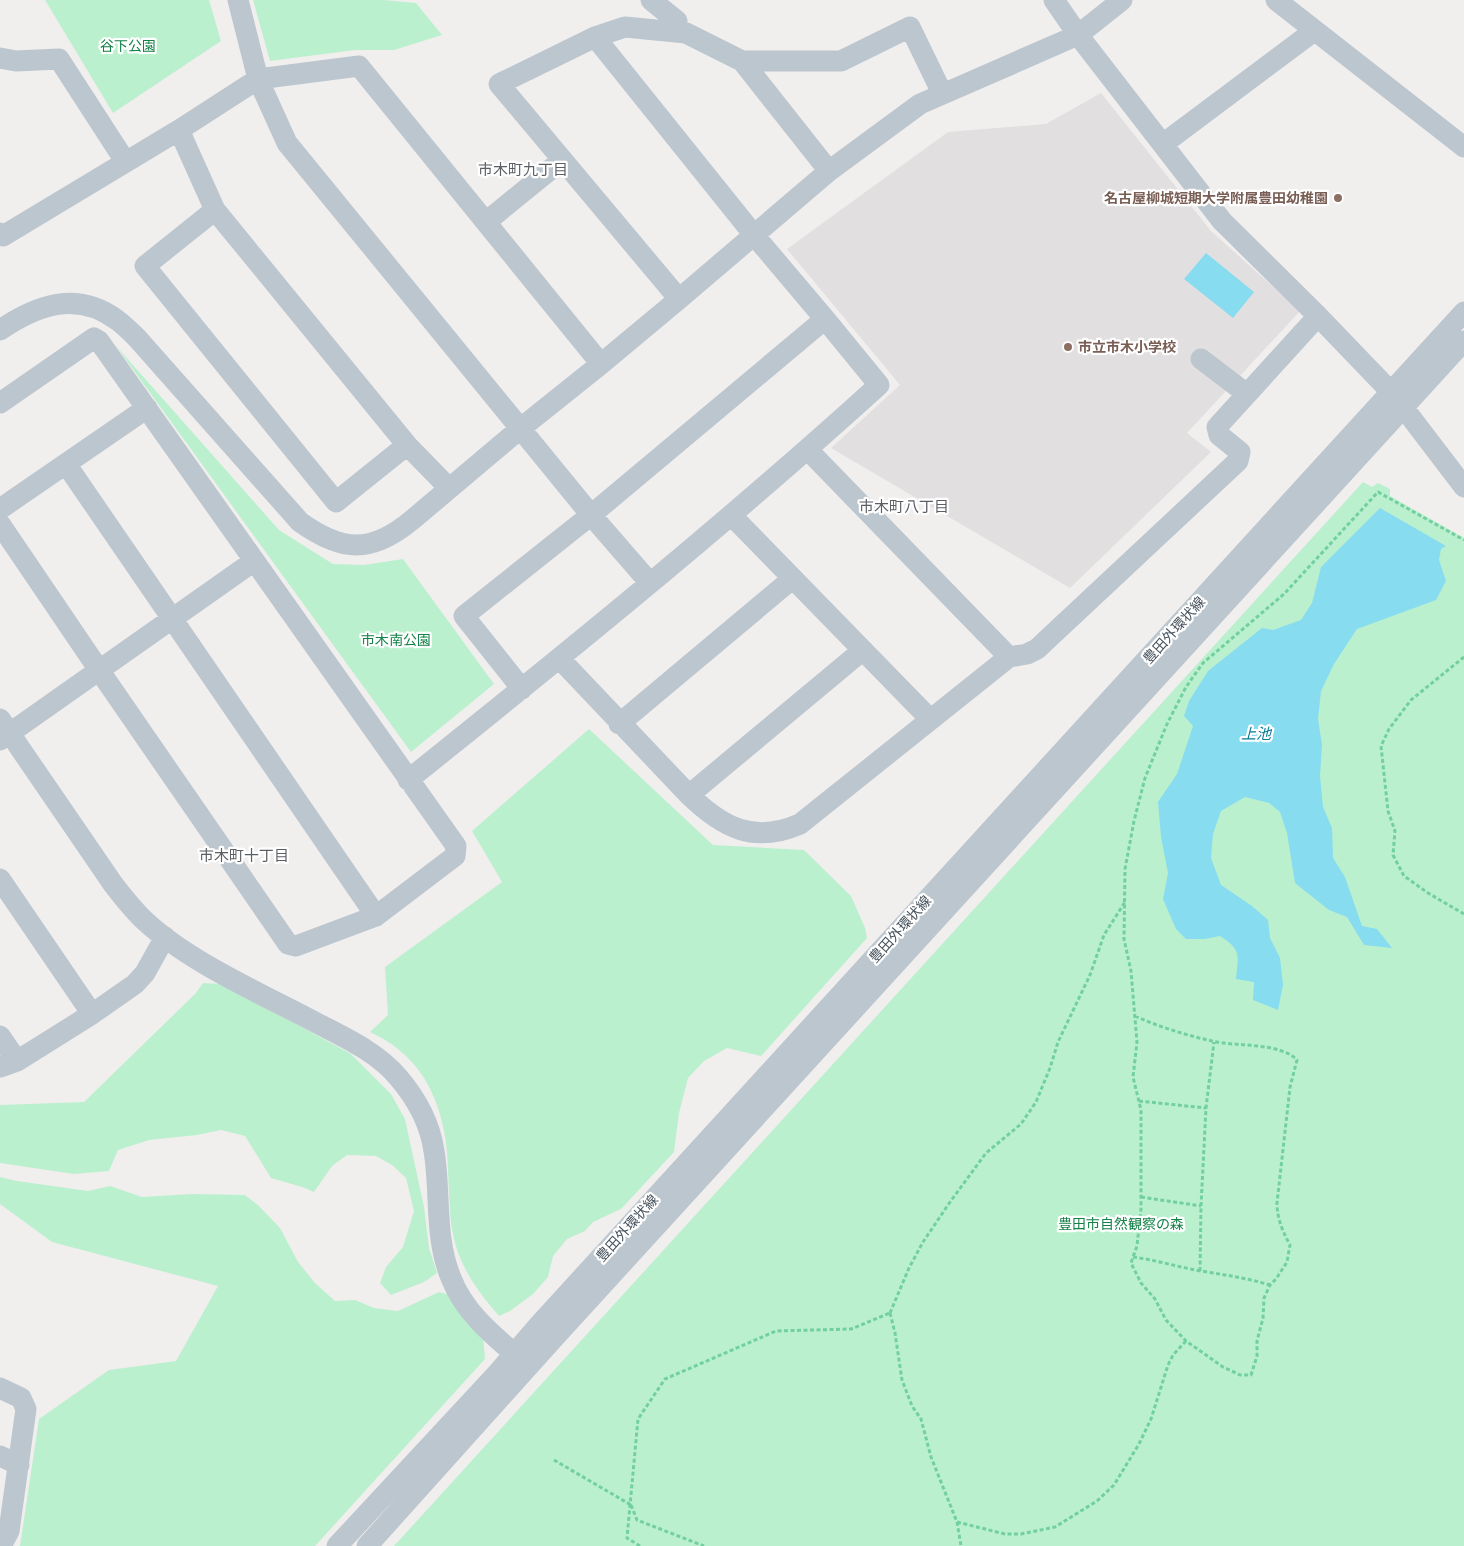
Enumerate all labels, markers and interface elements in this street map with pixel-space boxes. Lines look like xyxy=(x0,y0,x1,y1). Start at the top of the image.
park label: 谷下公園 xyxy=(100,37,156,55)
district label: 市木町九丁目 xyxy=(478,160,568,179)
place label: 名古屋柳城短期大学附属豊田幼稚園 xyxy=(1104,189,1328,207)
marker: 名古屋柳城短期大学附属豊田幼稚園 xyxy=(1332,192,1344,204)
place label: 市立市木小学校 xyxy=(1078,338,1176,356)
marker: 市立市木小学校 xyxy=(1062,341,1074,353)
district label: 市木町八丁目 xyxy=(859,497,949,516)
street label: 豊田外環状線 xyxy=(1139,593,1209,667)
park label: 市木南公園 xyxy=(361,631,431,649)
water label: 上池 xyxy=(1241,724,1273,743)
district label: 市木町十丁目 xyxy=(199,846,289,865)
street label: 豊田外環状線 xyxy=(865,892,935,966)
street label: 豊田外環状線 xyxy=(592,1191,662,1265)
park label: 豊田市自然観察の森 xyxy=(1058,1215,1184,1233)

